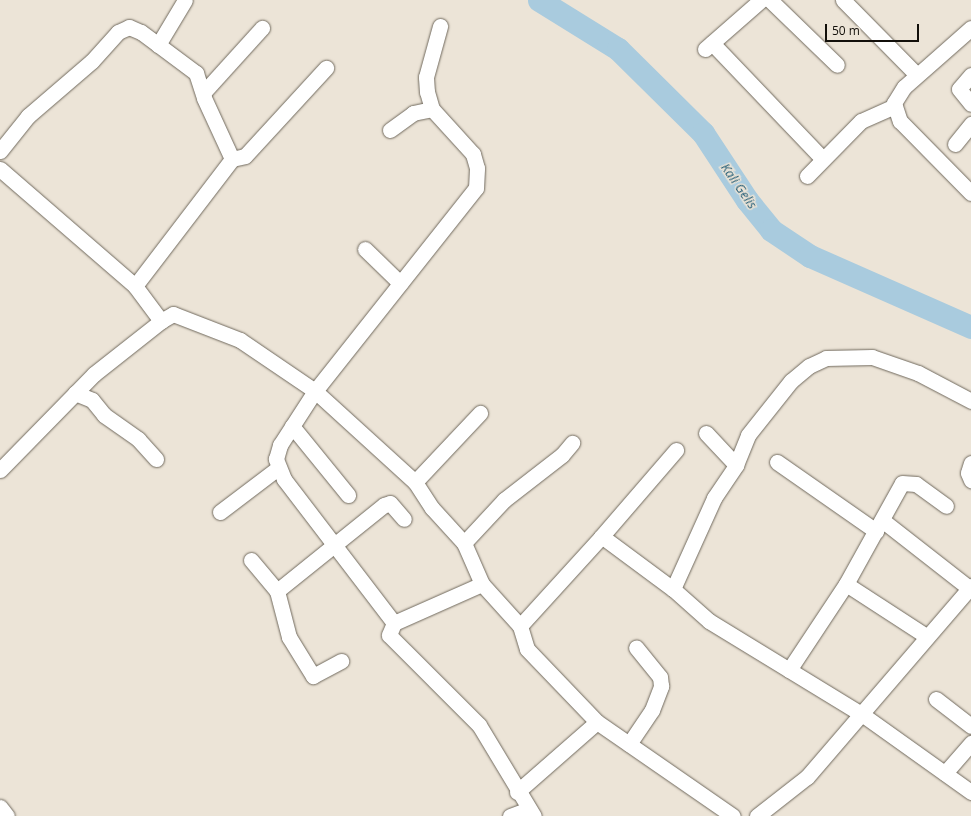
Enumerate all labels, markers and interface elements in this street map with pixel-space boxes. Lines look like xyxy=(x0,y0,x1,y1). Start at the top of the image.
scale bar xyxy=(827,16,921,42)
text: 50 m xyxy=(832,22,860,39)
water label: Kali Gelis xyxy=(718,160,760,212)

